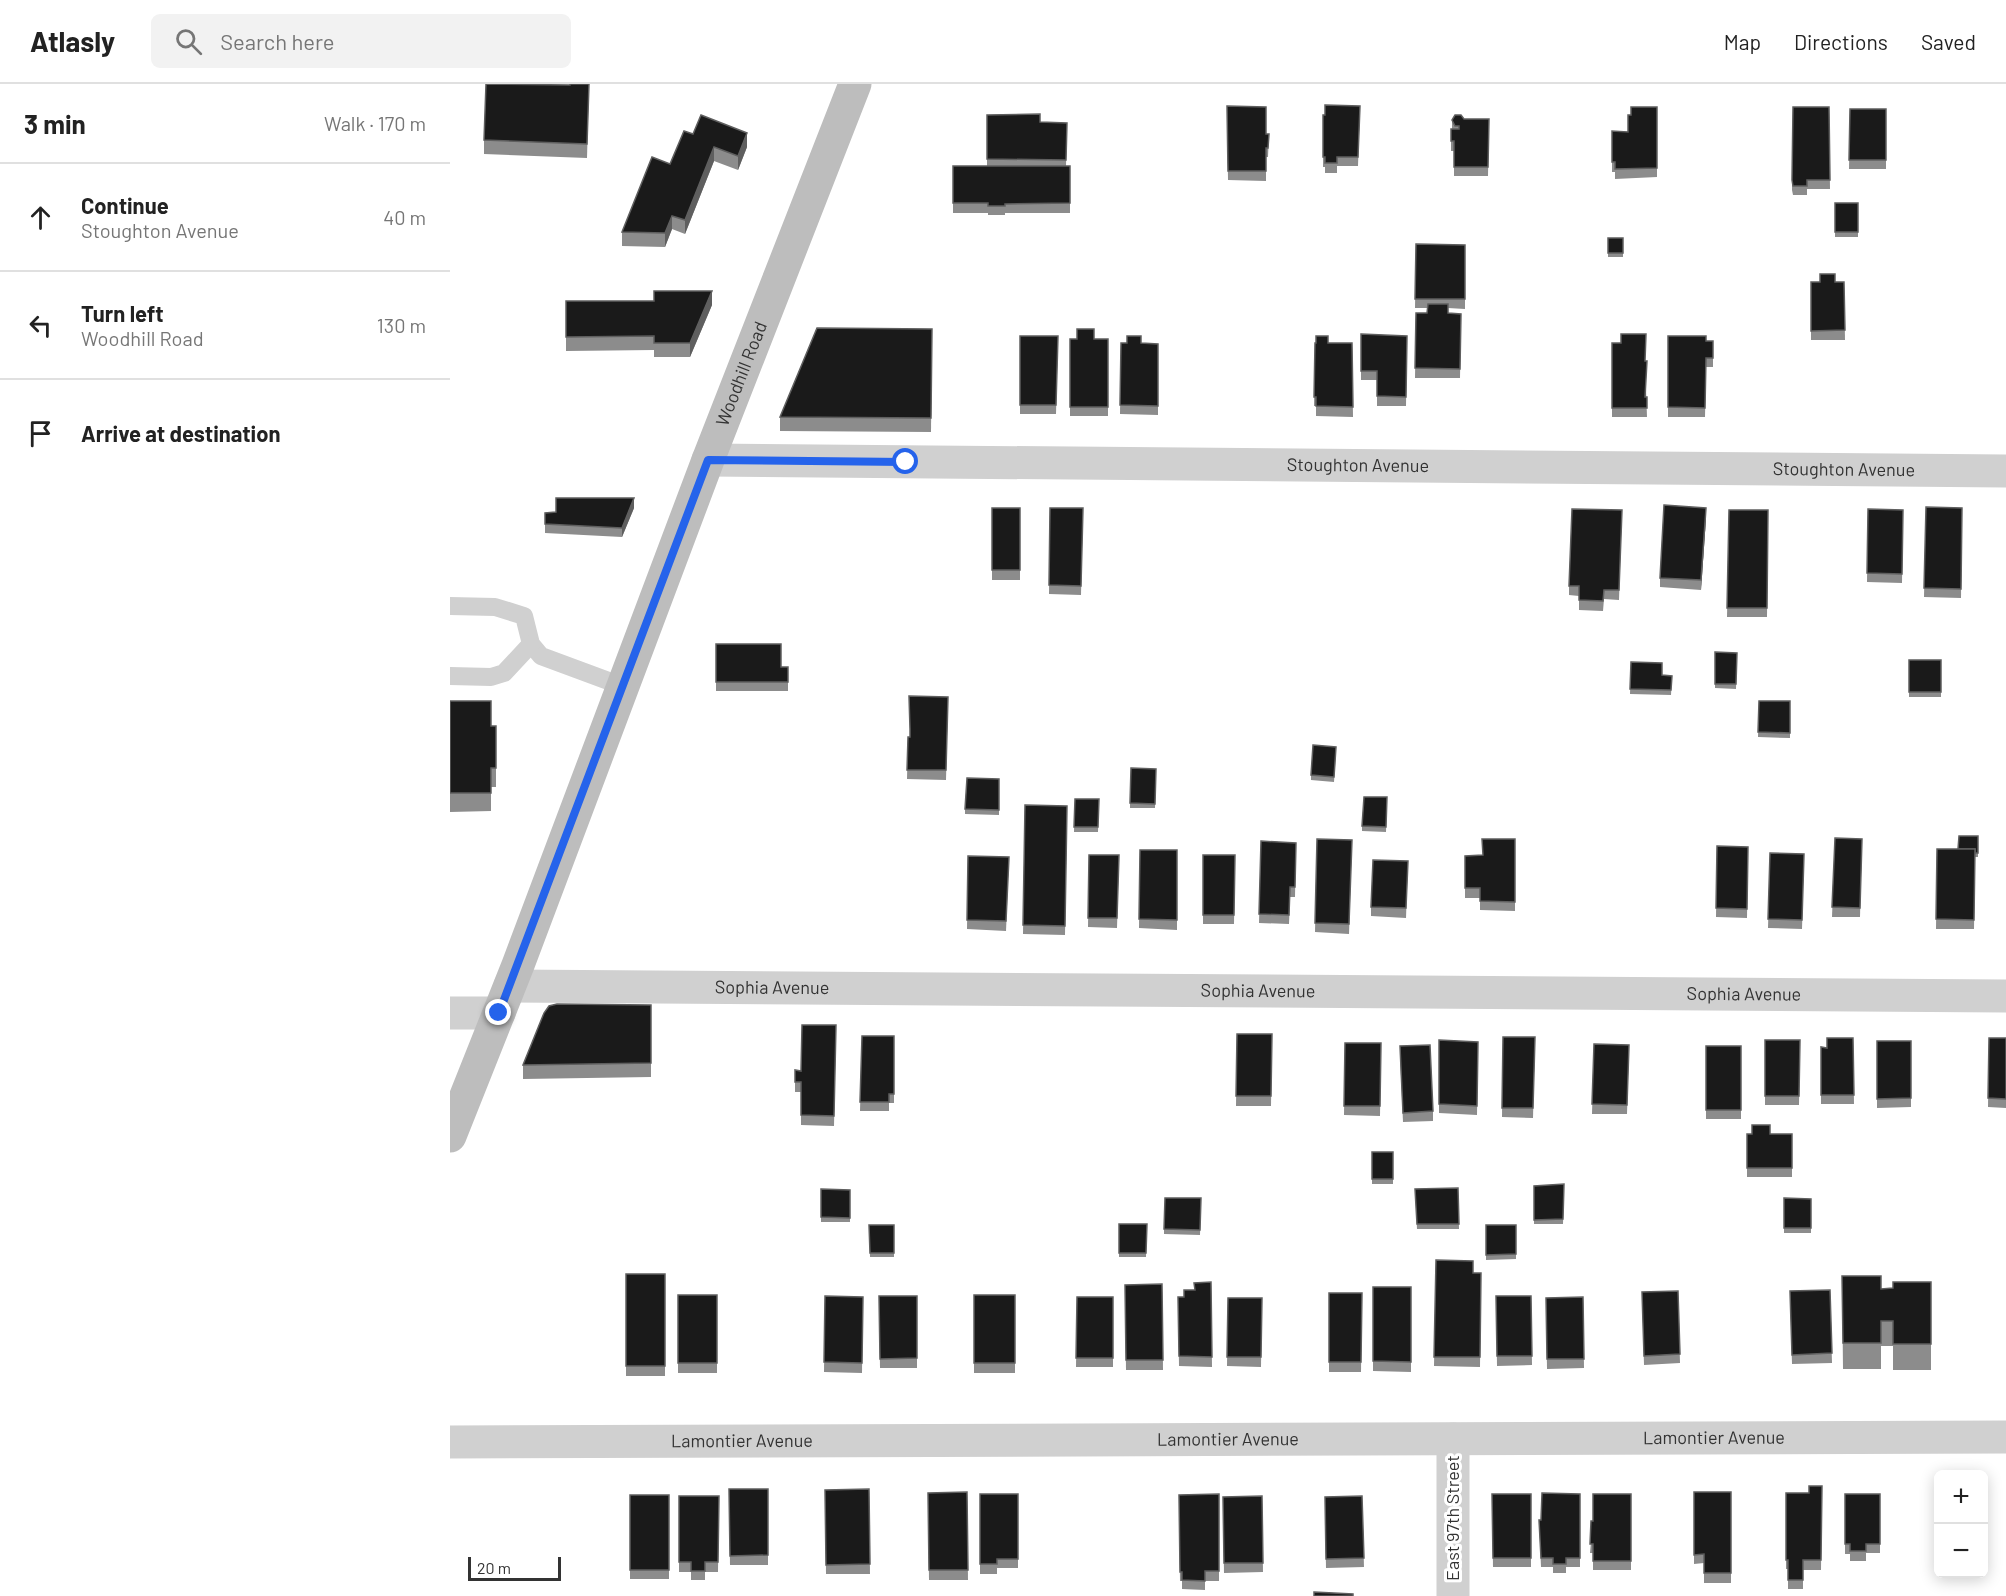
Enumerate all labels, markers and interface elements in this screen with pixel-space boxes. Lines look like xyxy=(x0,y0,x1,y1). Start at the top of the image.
search box xyxy=(151,14,571,68)
text: Atlasly xyxy=(30,24,115,58)
icon: search xyxy=(172,25,205,58)
text: Search here xyxy=(220,28,335,54)
text: Map xyxy=(1724,29,1761,54)
text: Directions xyxy=(1794,29,1888,54)
text: Saved xyxy=(1921,29,1976,54)
text: 3 min xyxy=(24,108,86,139)
text: Walk · 170 m xyxy=(324,111,426,135)
text: Continue xyxy=(81,192,169,218)
icon: ahead xyxy=(24,201,57,234)
text: 40 m xyxy=(383,205,426,229)
text: Stoughton Avenue xyxy=(81,218,239,242)
text: Turn left xyxy=(81,300,164,326)
icon: left xyxy=(24,309,57,342)
text: 130 m xyxy=(377,313,426,337)
street label: Woodhill Road xyxy=(710,318,771,429)
text: Woodhill Road xyxy=(81,326,204,350)
icon: arrive xyxy=(24,417,57,450)
text: Arrive at destination xyxy=(81,420,280,446)
route start xyxy=(892,448,918,474)
street label: Stoughton Avenue xyxy=(1287,453,1429,476)
street label: Stoughton Avenue xyxy=(1773,457,1915,480)
street label: Sophia Avenue xyxy=(715,975,829,998)
street label: Sophia Avenue xyxy=(1201,979,1315,1001)
street label: Sophia Avenue xyxy=(1687,982,1801,1005)
route end xyxy=(485,999,511,1025)
street label: Lamontier Avenue xyxy=(1643,1426,1785,1448)
street label: Lamontier Avenue xyxy=(1157,1427,1299,1450)
street label: Lamontier Avenue xyxy=(671,1429,813,1451)
street label: East 97th Street xyxy=(1441,1455,1463,1581)
map controls xyxy=(1934,1470,1988,1578)
button: + xyxy=(1934,1470,1988,1524)
button: − xyxy=(1934,1524,1988,1578)
scale bar xyxy=(468,1554,561,1582)
text: 20 m xyxy=(477,1558,511,1577)

